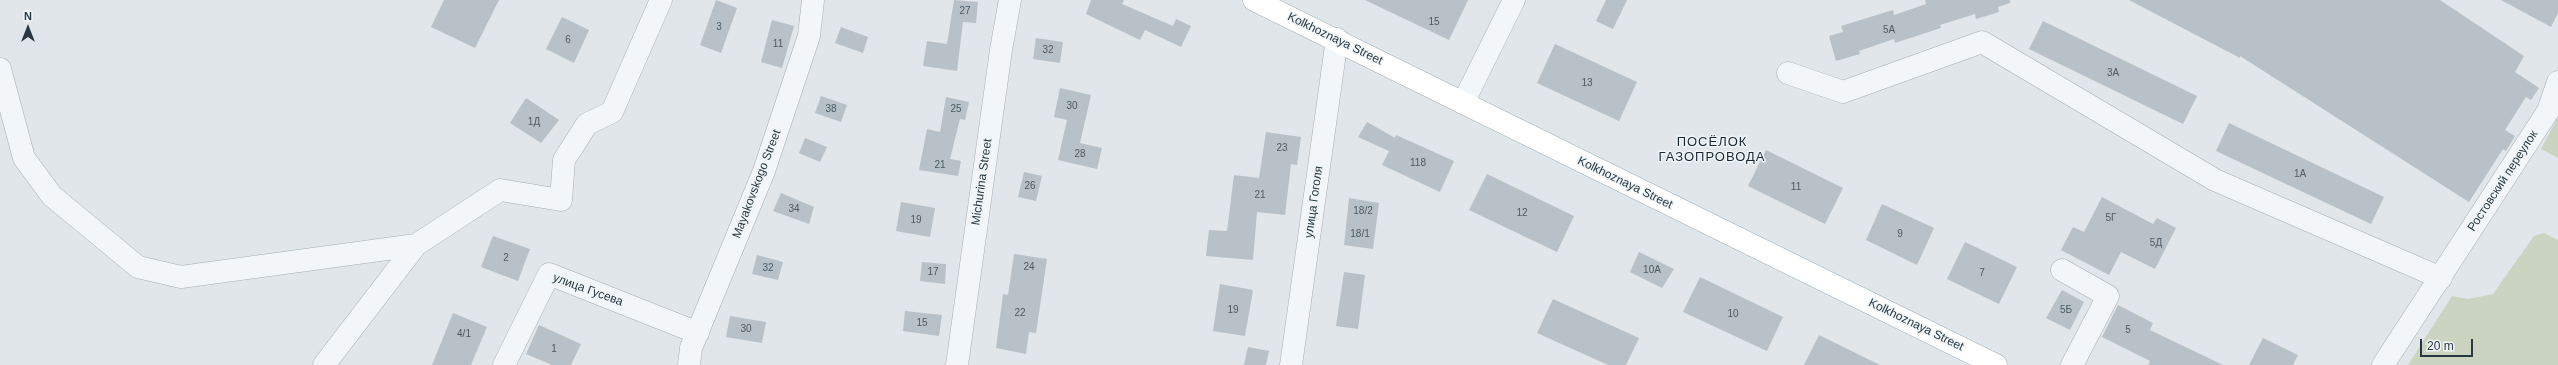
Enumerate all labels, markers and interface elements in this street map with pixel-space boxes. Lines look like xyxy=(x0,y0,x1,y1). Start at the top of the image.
house number: 27 xyxy=(959,5,971,17)
north arrow xyxy=(8,8,48,48)
text: N xyxy=(24,10,32,22)
street label: Kolkhoznaya Street xyxy=(1285,10,1385,68)
house number: 15 xyxy=(1428,16,1440,28)
house number: 3 xyxy=(716,21,722,33)
house number: 5А xyxy=(1883,24,1895,36)
house number: 6 xyxy=(565,34,571,46)
house number: 11 xyxy=(773,38,783,50)
house number: 32 xyxy=(1042,44,1054,56)
house number: 3А xyxy=(2107,67,2119,79)
house number: 13 xyxy=(1581,77,1593,89)
house number: 30 xyxy=(1066,100,1078,112)
house number: 38 xyxy=(825,103,837,115)
house number: 25 xyxy=(950,103,962,115)
house number: 1Д xyxy=(528,116,540,128)
street label: Mayakovskogo Street xyxy=(730,128,784,240)
street label: Ростовский переулок xyxy=(2465,128,2541,234)
district label: ПОСЁЛОК ГАЗОПРОВОДА xyxy=(1659,134,1765,165)
street label: Michurina Street xyxy=(969,138,995,226)
house number: 23 xyxy=(1276,142,1288,154)
house number: 28 xyxy=(1074,148,1086,160)
street label: Kolkhoznaya Street xyxy=(1575,154,1675,212)
house number: 118 xyxy=(1410,157,1426,169)
house number: 21 xyxy=(934,159,946,171)
street label: улица Гоголя xyxy=(1302,165,1326,239)
house number: 1А xyxy=(2294,168,2306,180)
house number: 26 xyxy=(1024,180,1036,192)
house number: 11 xyxy=(1791,181,1801,193)
house number: 21 xyxy=(1254,189,1266,201)
house number: 34 xyxy=(788,203,800,215)
house number: 18/2 xyxy=(1353,205,1373,217)
house number: 12 xyxy=(1516,207,1528,219)
house number: 5Г xyxy=(2106,212,2116,224)
house number: 19 xyxy=(910,214,922,226)
house number: 18/1 xyxy=(1350,228,1370,240)
house number: 9 xyxy=(1897,228,1903,240)
house number: 5Д xyxy=(2150,237,2162,249)
house number: 2 xyxy=(503,252,509,264)
house number: 24 xyxy=(1023,261,1035,273)
house number: 32 xyxy=(762,262,774,274)
house number: 10А xyxy=(1643,264,1661,276)
house number: 17 xyxy=(927,266,939,278)
house number: 7 xyxy=(1979,267,1985,279)
street label: улица Гусева xyxy=(551,271,625,309)
street label: Kolkhoznaya Street xyxy=(1866,296,1966,354)
house number: 19 xyxy=(1227,304,1239,316)
house number: 5Б xyxy=(2060,304,2072,316)
house number: 22 xyxy=(1014,307,1026,319)
house number: 10 xyxy=(1727,308,1739,320)
house number: 15 xyxy=(916,317,928,329)
house number: 30 xyxy=(740,323,752,335)
house number: 5 xyxy=(2125,324,2131,336)
house number: 4/1 xyxy=(457,328,471,340)
scale bar xyxy=(2422,331,2475,357)
text: 20 m xyxy=(2427,339,2454,353)
house number: 1 xyxy=(551,343,557,355)

